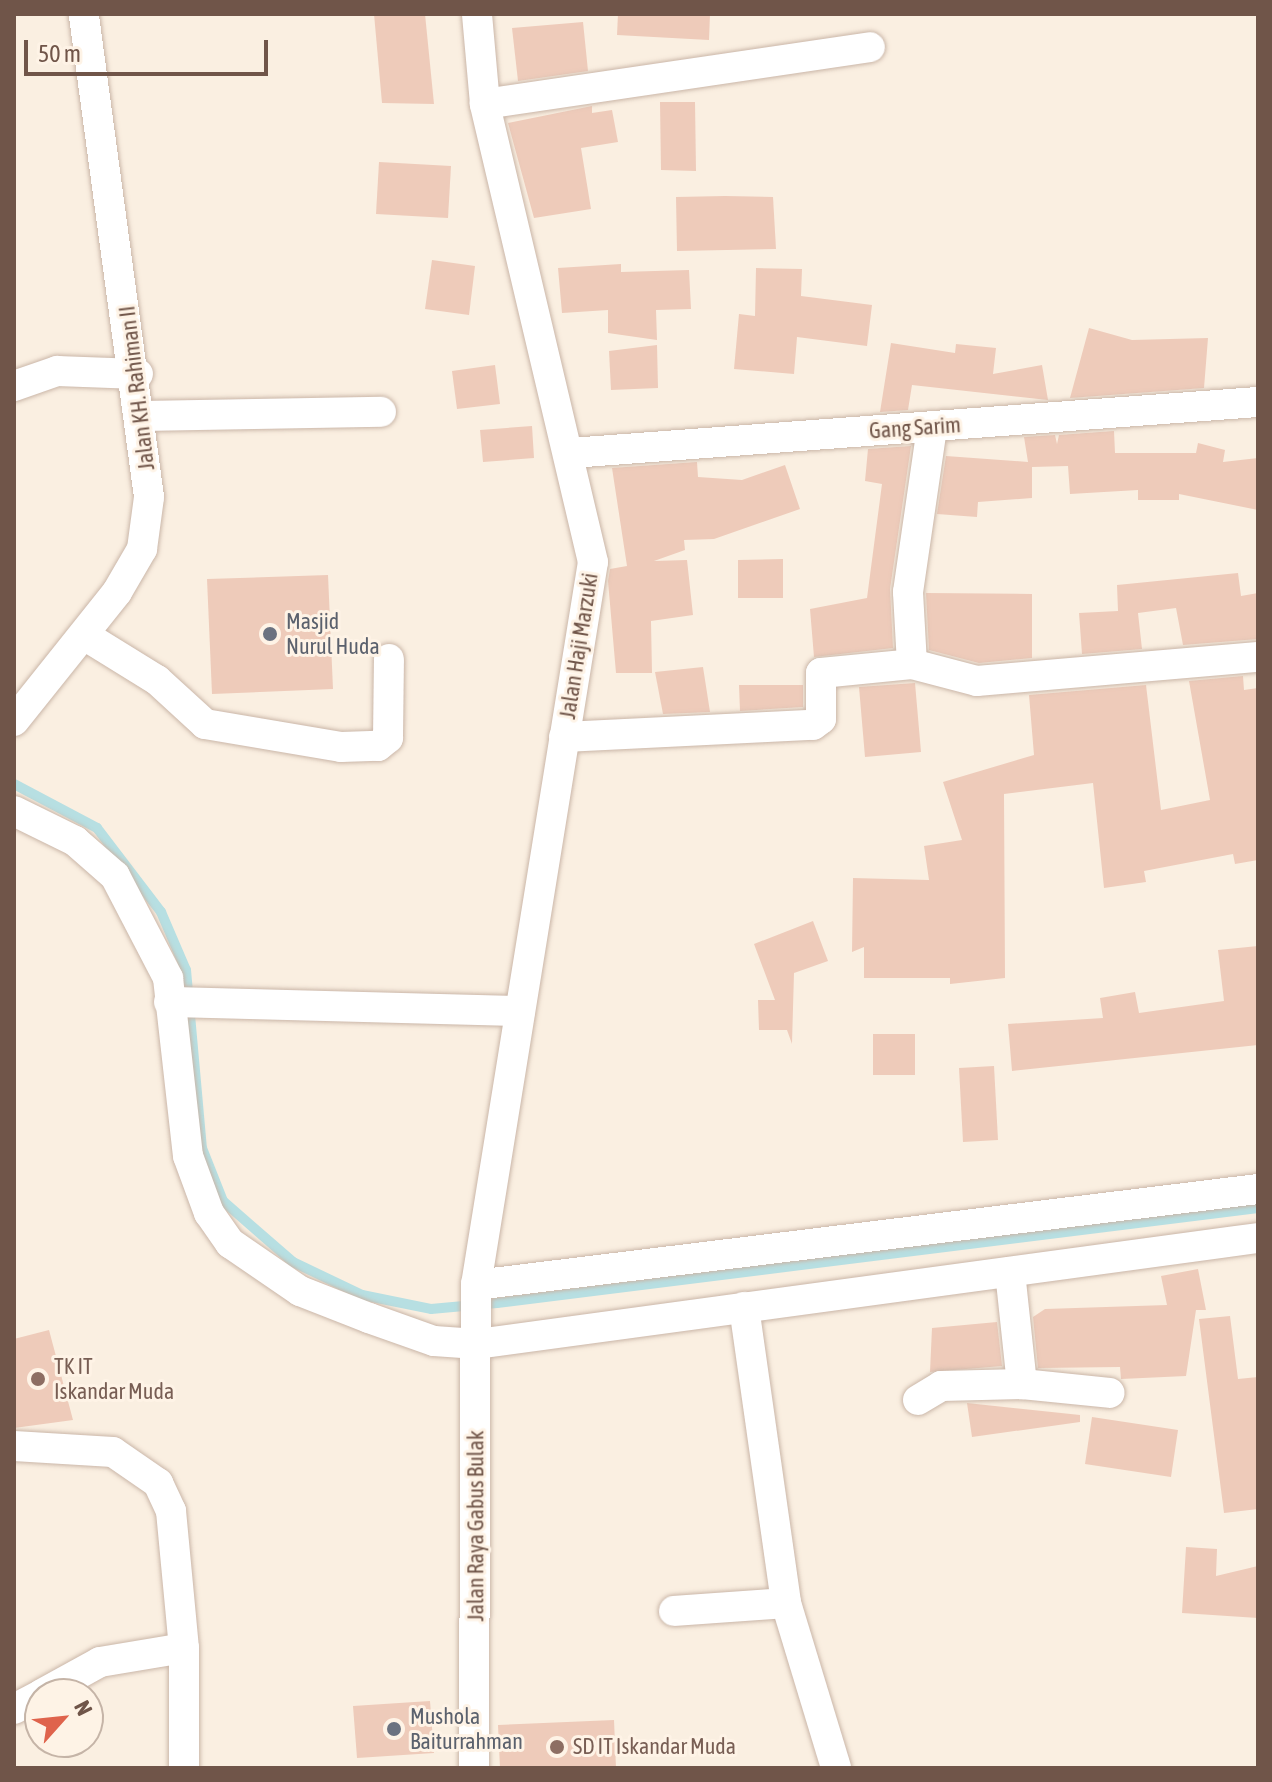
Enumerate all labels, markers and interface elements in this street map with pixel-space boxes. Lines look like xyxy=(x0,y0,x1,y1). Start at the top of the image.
scale bar xyxy=(28,24,272,74)
text: 50 m xyxy=(38,40,81,67)
street label: Jalan KH. Rahiman II xyxy=(114,304,160,472)
street label: Gang Sarim xyxy=(868,412,962,444)
street label: Jalan Haji Marzuki xyxy=(554,571,604,721)
place label: Masjid Nurul Huda xyxy=(286,608,380,660)
marker: Masjid Nurul Huda xyxy=(261,625,279,643)
place label: TK IT Iskandar Muda xyxy=(54,1353,174,1404)
marker: TK IT Iskandar Muda xyxy=(29,1370,47,1388)
street label: Jalan Raya Gabus Bulak xyxy=(463,1431,489,1621)
north arrow xyxy=(24,1678,104,1758)
text: N xyxy=(69,1696,98,1720)
place label: Mushola Baiturrahman xyxy=(410,1703,523,1754)
marker: Mushola Baiturrahman xyxy=(385,1720,403,1738)
place label: SD IT Iskandar Muda xyxy=(573,1734,736,1760)
marker: SD IT Iskandar Muda xyxy=(548,1738,566,1756)

